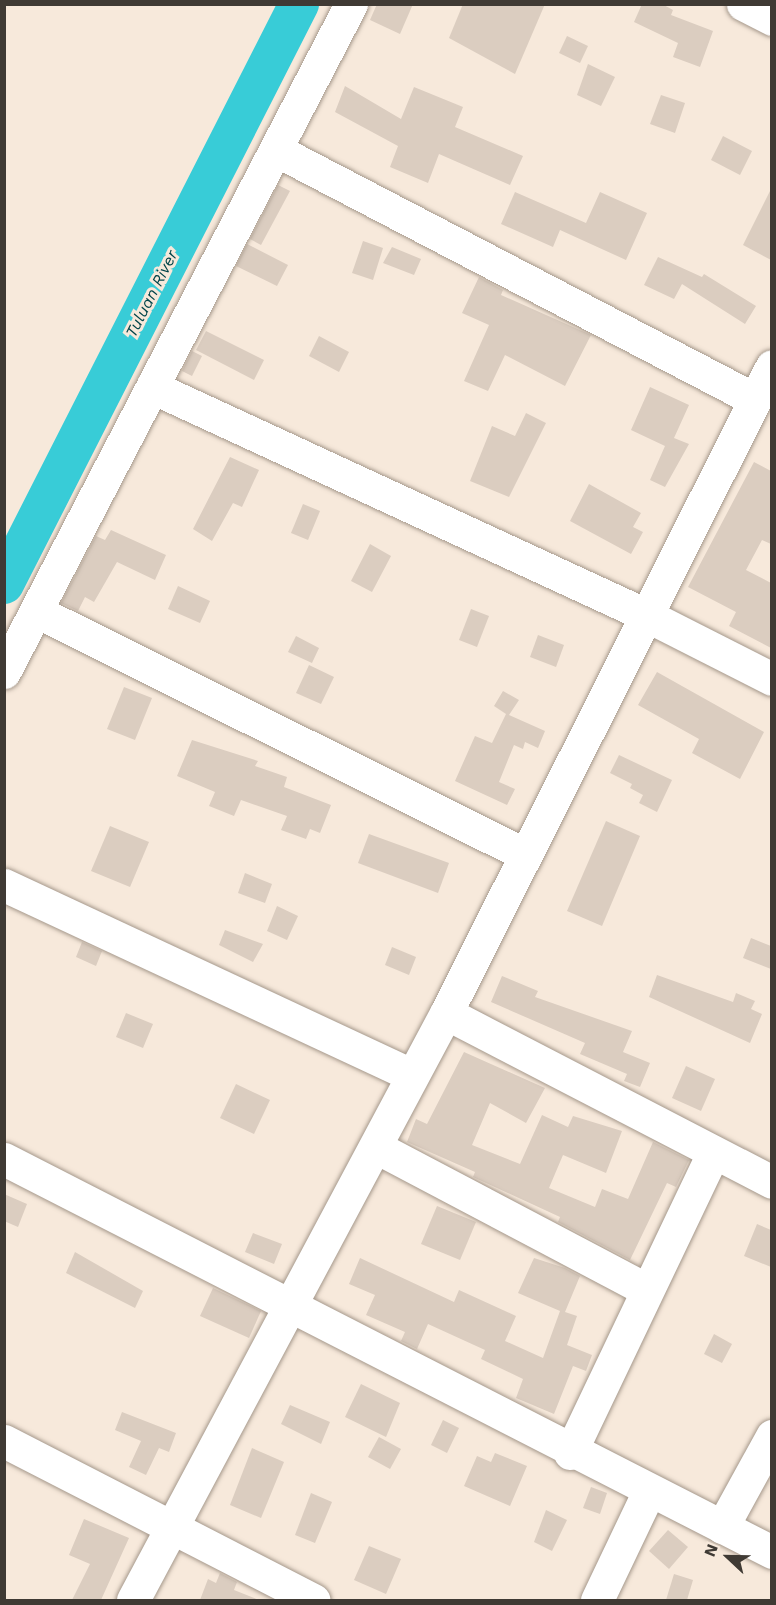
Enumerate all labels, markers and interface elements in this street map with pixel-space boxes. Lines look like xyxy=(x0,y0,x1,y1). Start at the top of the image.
water label: Tuluan River xyxy=(122,247,182,341)
north arrow xyxy=(698,1527,758,1587)
text: N xyxy=(700,1541,722,1559)

